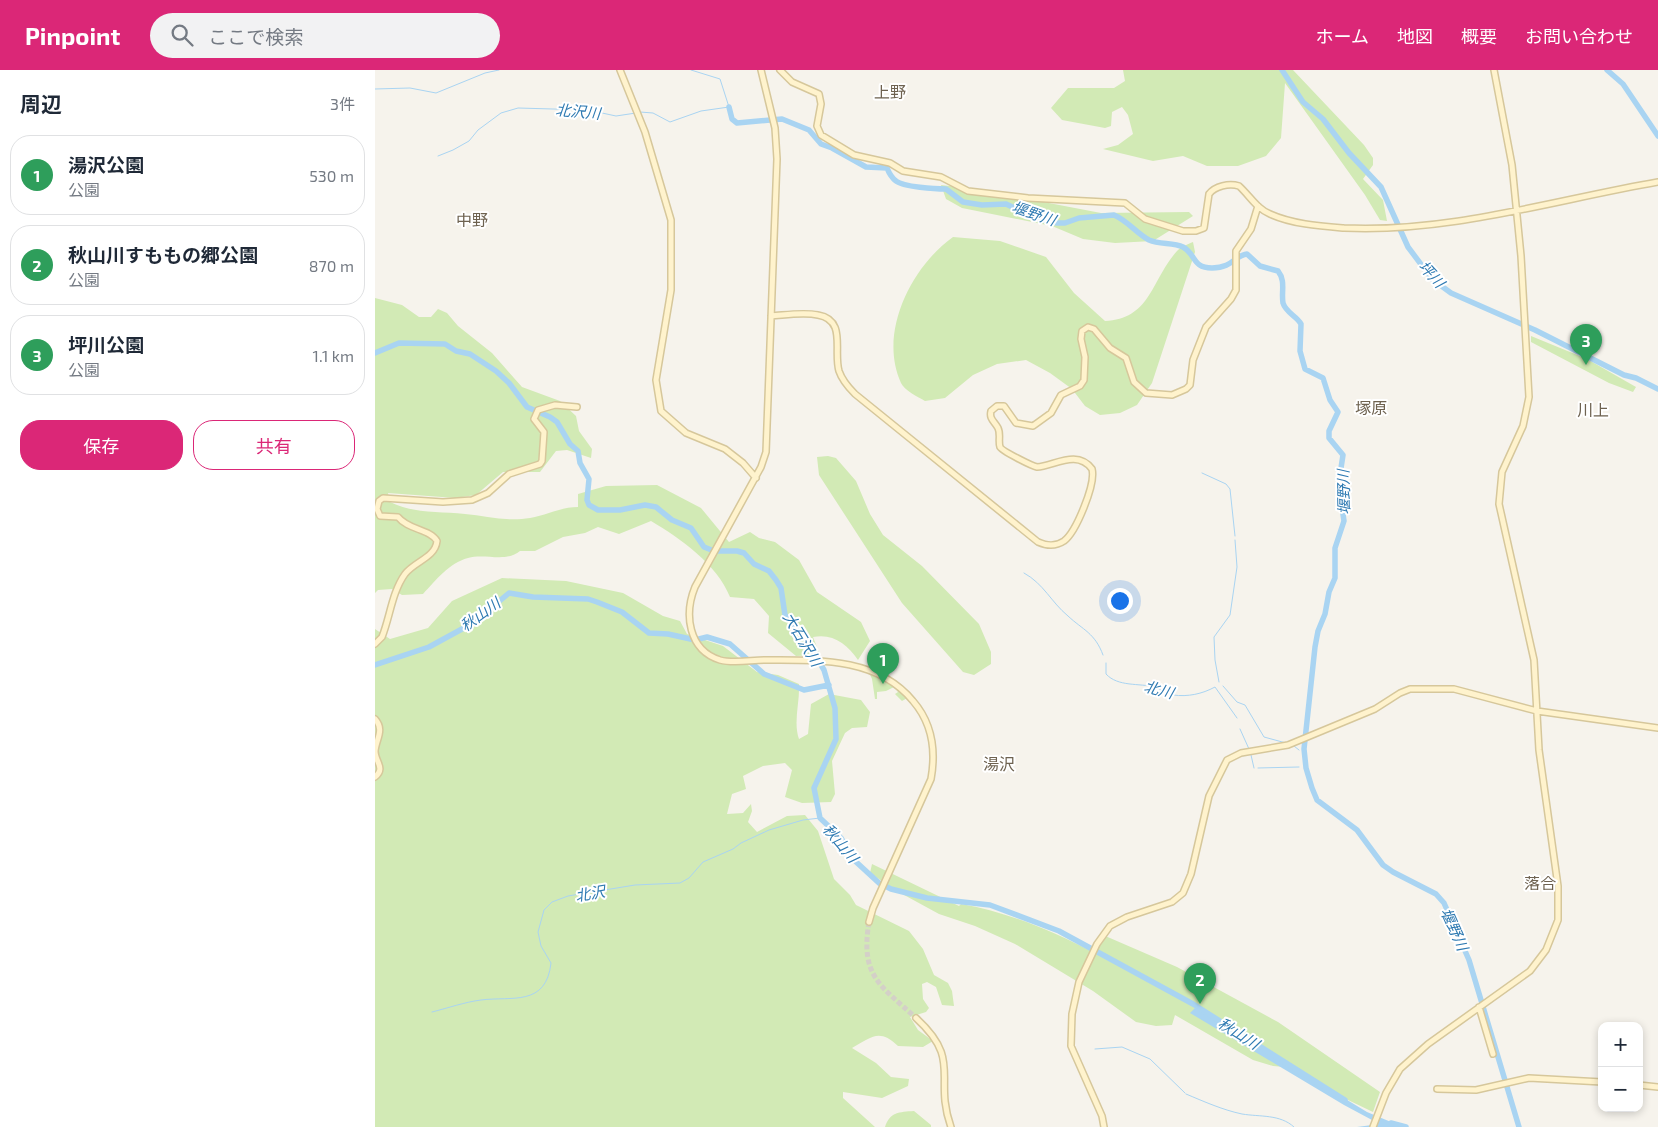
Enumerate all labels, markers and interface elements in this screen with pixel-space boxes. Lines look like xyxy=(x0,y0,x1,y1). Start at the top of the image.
search box xyxy=(150,13,500,58)
text: Pinpoint xyxy=(25,21,120,50)
icon: search xyxy=(168,21,196,49)
text: ここで検索 xyxy=(208,25,303,48)
text: ホーム xyxy=(1316,25,1369,47)
text: 地図 xyxy=(1397,25,1433,47)
text: 概要 xyxy=(1461,25,1497,47)
text: お問い合わせ xyxy=(1525,25,1633,47)
district label: 上野 xyxy=(874,82,906,101)
text: 周辺 xyxy=(20,91,62,116)
text: 3件 xyxy=(330,94,355,113)
water label: 北沢川 xyxy=(555,100,603,122)
text: 湯沢公園 xyxy=(68,153,144,176)
text: 1 xyxy=(34,166,40,185)
text: 530 m xyxy=(309,166,354,185)
text: 公園 xyxy=(68,180,100,199)
water label: 堰野川 xyxy=(1010,197,1060,229)
district label: 中野 xyxy=(456,210,488,229)
text: 秋山川すももの郷公園 xyxy=(68,243,258,266)
text: 2 xyxy=(32,256,42,275)
text: 870 m xyxy=(309,256,354,275)
water label: 坪川 xyxy=(1415,257,1450,293)
text: 公園 xyxy=(68,270,100,289)
pin: 3 xyxy=(1570,324,1602,365)
text: 坪川公園 xyxy=(68,333,144,356)
text: 3 xyxy=(32,346,42,365)
text: 1.1 km xyxy=(313,346,354,365)
text: 公園 xyxy=(68,360,100,379)
district label: 塚原 xyxy=(1355,398,1387,417)
district label: 川上 xyxy=(1577,400,1609,419)
button: 保存 xyxy=(20,420,183,470)
button: 共有 xyxy=(193,420,355,470)
water label: 堰野川 xyxy=(1334,467,1352,515)
your location xyxy=(1107,588,1133,614)
water label: 秋山川 xyxy=(457,592,505,635)
water label: 大石沢川 xyxy=(780,609,827,671)
pin: 1 xyxy=(867,643,899,684)
water label: 北川 xyxy=(1142,676,1178,702)
district label: 湯沢 xyxy=(983,754,1015,773)
water label: 秋山川 xyxy=(820,820,864,868)
district label: 落合 xyxy=(1524,873,1556,892)
water label: 北沢 xyxy=(574,881,608,904)
water label: 堰野川 xyxy=(1438,905,1473,955)
pin: 2 xyxy=(1184,963,1216,1004)
water label: 秋山川 xyxy=(1215,1013,1265,1054)
map controls xyxy=(1598,1022,1643,1112)
button: + xyxy=(1598,1022,1643,1067)
button: − xyxy=(1598,1067,1643,1112)

